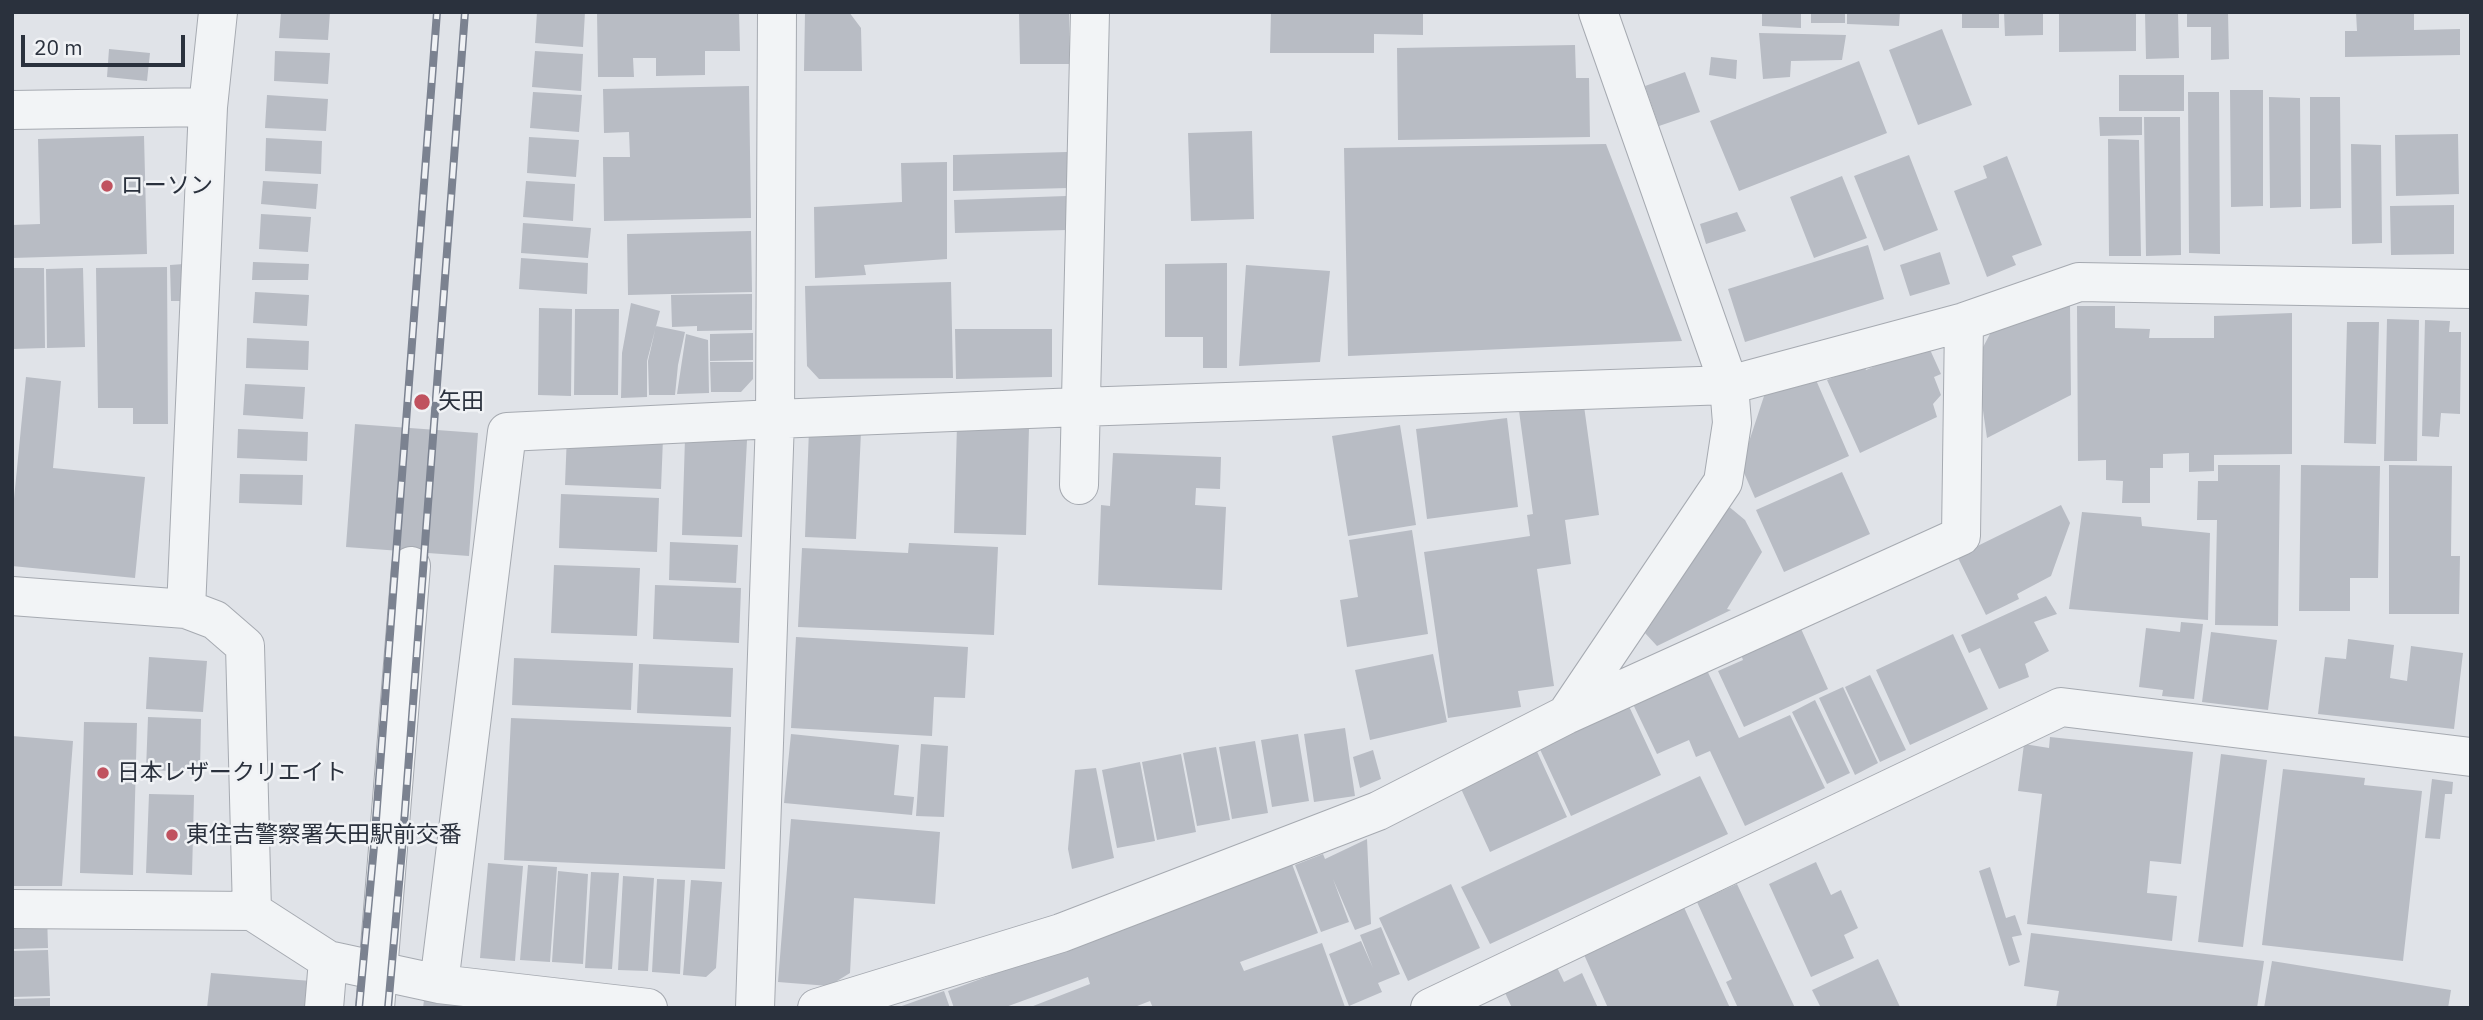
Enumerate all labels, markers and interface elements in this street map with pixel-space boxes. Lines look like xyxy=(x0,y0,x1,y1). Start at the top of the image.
scale bar xyxy=(24,21,189,65)
text: 20 m xyxy=(34,33,83,61)
place label: ローソン xyxy=(121,172,213,200)
marker: ローソン xyxy=(99,178,115,194)
place label: 矢田 xyxy=(438,388,484,416)
marker: 矢田 xyxy=(412,392,432,412)
place label: 日本レザークリエイト xyxy=(117,759,347,787)
marker: 日本レザークリエイト xyxy=(95,765,111,781)
place label: 東住吉警察署矢田駅前交番 xyxy=(186,821,462,849)
marker: 東住吉警察署矢田駅前交番 xyxy=(164,827,180,843)

